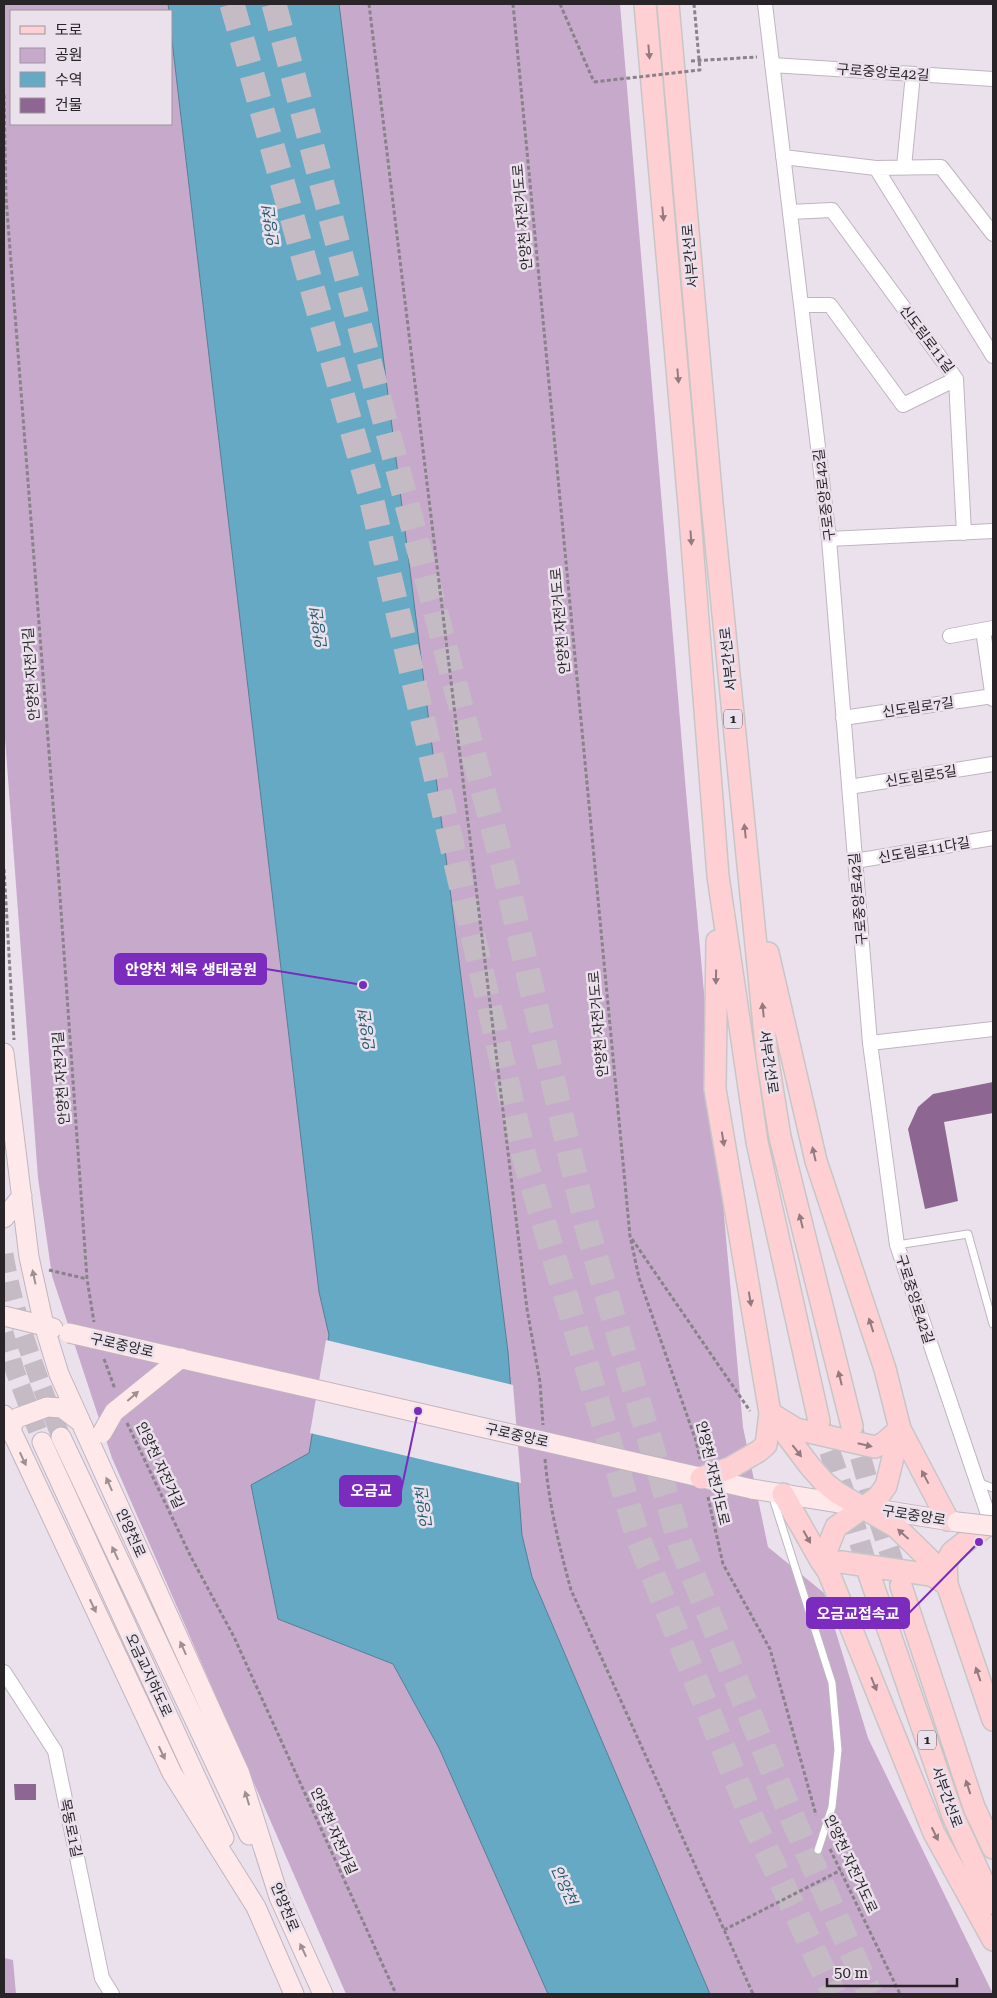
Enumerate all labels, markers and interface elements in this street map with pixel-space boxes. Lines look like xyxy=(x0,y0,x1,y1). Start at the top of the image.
legend xyxy=(10,10,172,125)
text: 도로 xyxy=(55,21,83,39)
one-way arrow xyxy=(646,45,654,61)
text: 공원 xyxy=(55,46,83,64)
street label: 구로중앙로42길 xyxy=(836,61,930,83)
text: 수역 xyxy=(55,71,83,89)
text: 건물 xyxy=(55,96,83,114)
street label: 안양천 자전거도로 xyxy=(509,163,535,271)
water label: 안양천 xyxy=(259,203,282,249)
one-way arrow xyxy=(660,206,668,222)
street label: 서부간선로 xyxy=(679,223,701,289)
street label: 신도림로11길 xyxy=(897,302,957,376)
one-way arrow xyxy=(674,368,682,384)
street label: 구로중앙로42길 xyxy=(810,448,838,542)
one-way arrow xyxy=(688,530,696,546)
street label: 안양천 자전거도로 xyxy=(547,567,573,675)
water label: 안양천 xyxy=(307,605,330,651)
street label: 서부간선로 xyxy=(717,626,739,692)
street label: 안양천 자전거길 xyxy=(20,627,42,721)
street label: 신도림로7길 xyxy=(881,694,955,720)
road number: 1 xyxy=(724,710,742,729)
street label: 신도림로5길 xyxy=(884,762,958,790)
one-way arrow xyxy=(741,822,749,838)
street label: 신도림로11다길 xyxy=(877,834,971,866)
street label: 구로중앙로42길 xyxy=(846,852,870,946)
callout: 안양천 체육 생태공원 xyxy=(115,954,266,984)
text: 안양천 체육 생태공원 xyxy=(125,961,257,979)
one-way arrow xyxy=(712,969,720,985)
street label: 안양천 자전거도로 xyxy=(585,970,611,1078)
one-way arrow xyxy=(758,1001,766,1017)
water label: 안양천 xyxy=(355,1007,378,1053)
street label: 서부간선로 xyxy=(757,1029,781,1095)
street label: 안양천 자전거길 xyxy=(50,1031,72,1125)
one-way arrow xyxy=(719,1131,727,1147)
one-way arrow xyxy=(810,1147,818,1162)
one-way arrow xyxy=(797,1213,805,1228)
street label: 구로중앙로42길 xyxy=(893,1252,937,1346)
one-way arrow xyxy=(29,1269,37,1285)
one-way arrow xyxy=(746,1291,754,1307)
one-way arrow xyxy=(866,1317,874,1332)
street label: 구로중앙로 xyxy=(89,1330,155,1360)
one-way arrow xyxy=(836,1371,844,1386)
one-way arrow xyxy=(126,1391,139,1402)
street label: 안양천 자전거길 xyxy=(133,1419,187,1511)
street label: 안양천 자전거도로 xyxy=(693,1419,733,1527)
street label: 구로중앙로 xyxy=(484,1420,550,1450)
one-way arrow xyxy=(858,1441,873,1449)
one-way arrow xyxy=(792,1444,803,1457)
one-way arrow xyxy=(19,1452,28,1467)
one-way arrow xyxy=(921,1470,929,1484)
callout: 오금교 xyxy=(340,1476,401,1506)
one-way arrow xyxy=(105,1477,113,1491)
text: 오금교 xyxy=(350,1482,392,1500)
water label: 안양천 xyxy=(412,1484,435,1530)
street label: 구로중앙로 xyxy=(881,1502,947,1528)
street label: 안양천로 xyxy=(113,1506,149,1560)
one-way arrow xyxy=(896,1528,909,1539)
one-way arrow xyxy=(803,1529,811,1544)
one-way arrow xyxy=(111,1546,119,1560)
callout: 오금교접속교 xyxy=(807,1598,909,1628)
one-way arrow xyxy=(89,1599,97,1613)
text: 오금교접속교 xyxy=(817,1605,900,1623)
street label: 오금교지하도로 xyxy=(123,1631,175,1719)
one-way arrow xyxy=(179,1641,187,1655)
one-way arrow xyxy=(974,1666,982,1681)
one-way arrow xyxy=(870,1677,878,1692)
road number: 1 xyxy=(918,1730,936,1750)
one-way arrow xyxy=(159,1746,167,1760)
street label: 서부간선로 xyxy=(928,1764,966,1830)
one-way arrow xyxy=(963,1780,971,1795)
street label: 안양천 자전거길 xyxy=(308,1785,360,1877)
one-way arrow xyxy=(243,1790,251,1805)
street label: 목동로1길 xyxy=(57,1797,85,1859)
street label: 안양천 자전거도로 xyxy=(821,1812,881,1916)
one-way arrow xyxy=(931,1827,940,1842)
water label: 안양천 xyxy=(547,1862,582,1910)
street label: 안양천로 xyxy=(268,1880,302,1934)
one-way arrow xyxy=(299,1943,307,1957)
scale bar xyxy=(827,1956,957,1988)
text: 50 m xyxy=(834,1964,869,1982)

